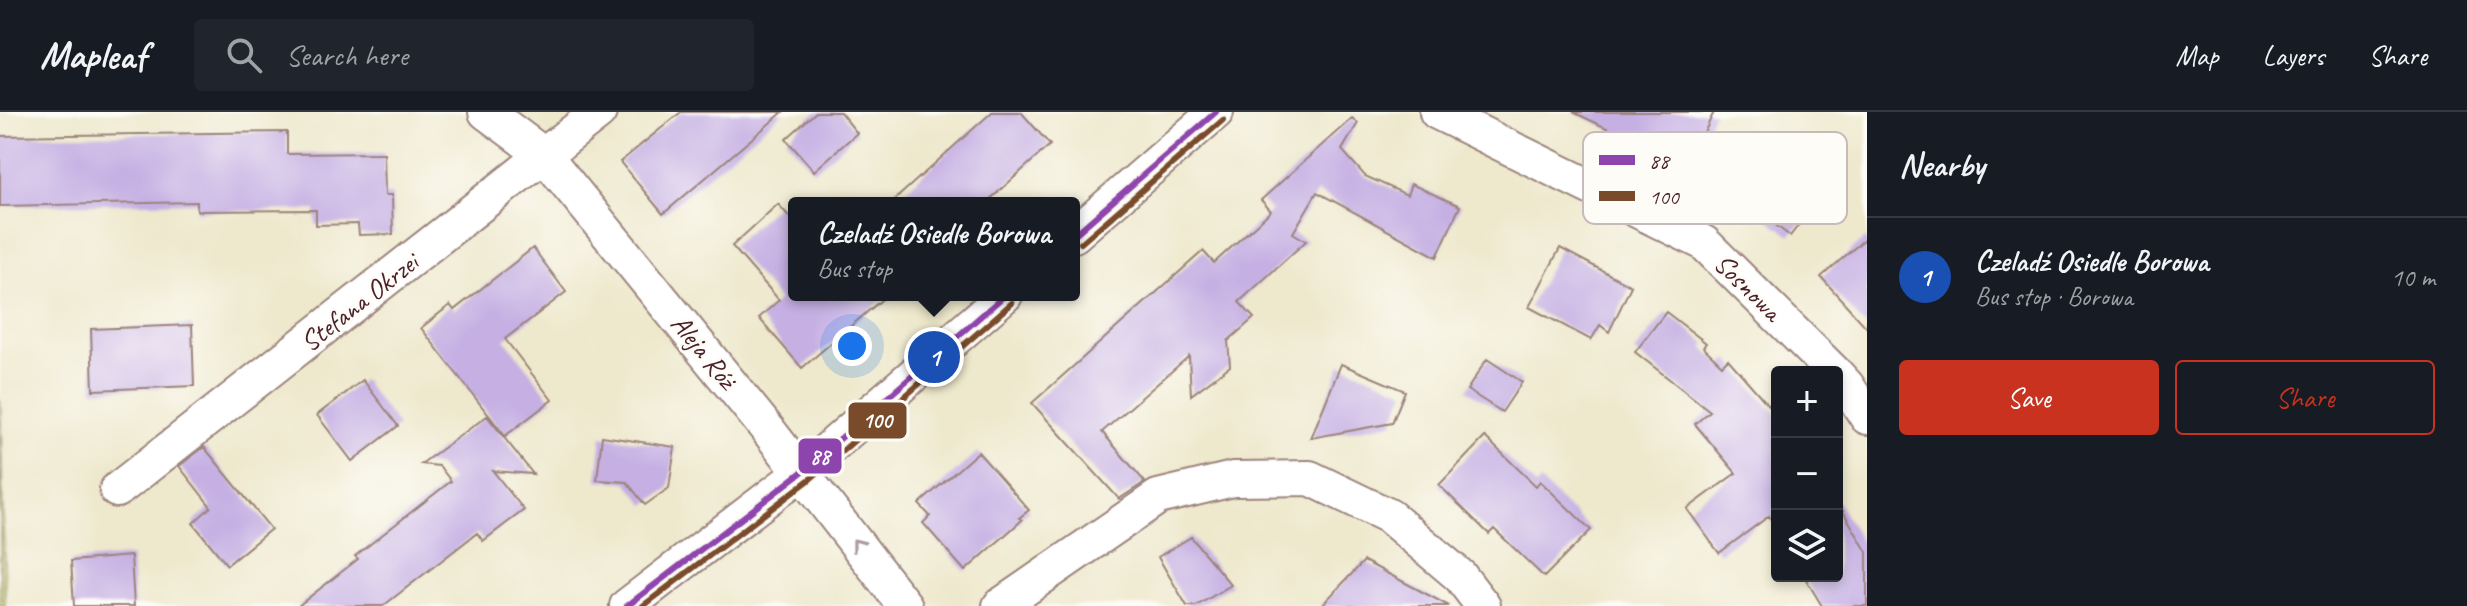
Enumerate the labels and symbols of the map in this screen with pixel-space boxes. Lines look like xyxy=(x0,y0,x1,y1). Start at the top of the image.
legend xyxy=(1583,132,1847,224)
text: 88 xyxy=(1649,147,1671,175)
text: 100 xyxy=(1649,183,1681,211)
street label: Stefana Okrzei xyxy=(293,243,428,359)
street label: Sosnowa xyxy=(1707,246,1791,330)
street label: Aleja Róż xyxy=(664,307,746,398)
your location xyxy=(832,326,872,366)
pin: 1 xyxy=(908,327,960,387)
line badge: 100 xyxy=(847,401,908,440)
text: 100 xyxy=(862,407,894,435)
line badge: 88 xyxy=(797,437,843,475)
text: 88 xyxy=(810,443,833,471)
one-way arrow xyxy=(852,539,867,553)

